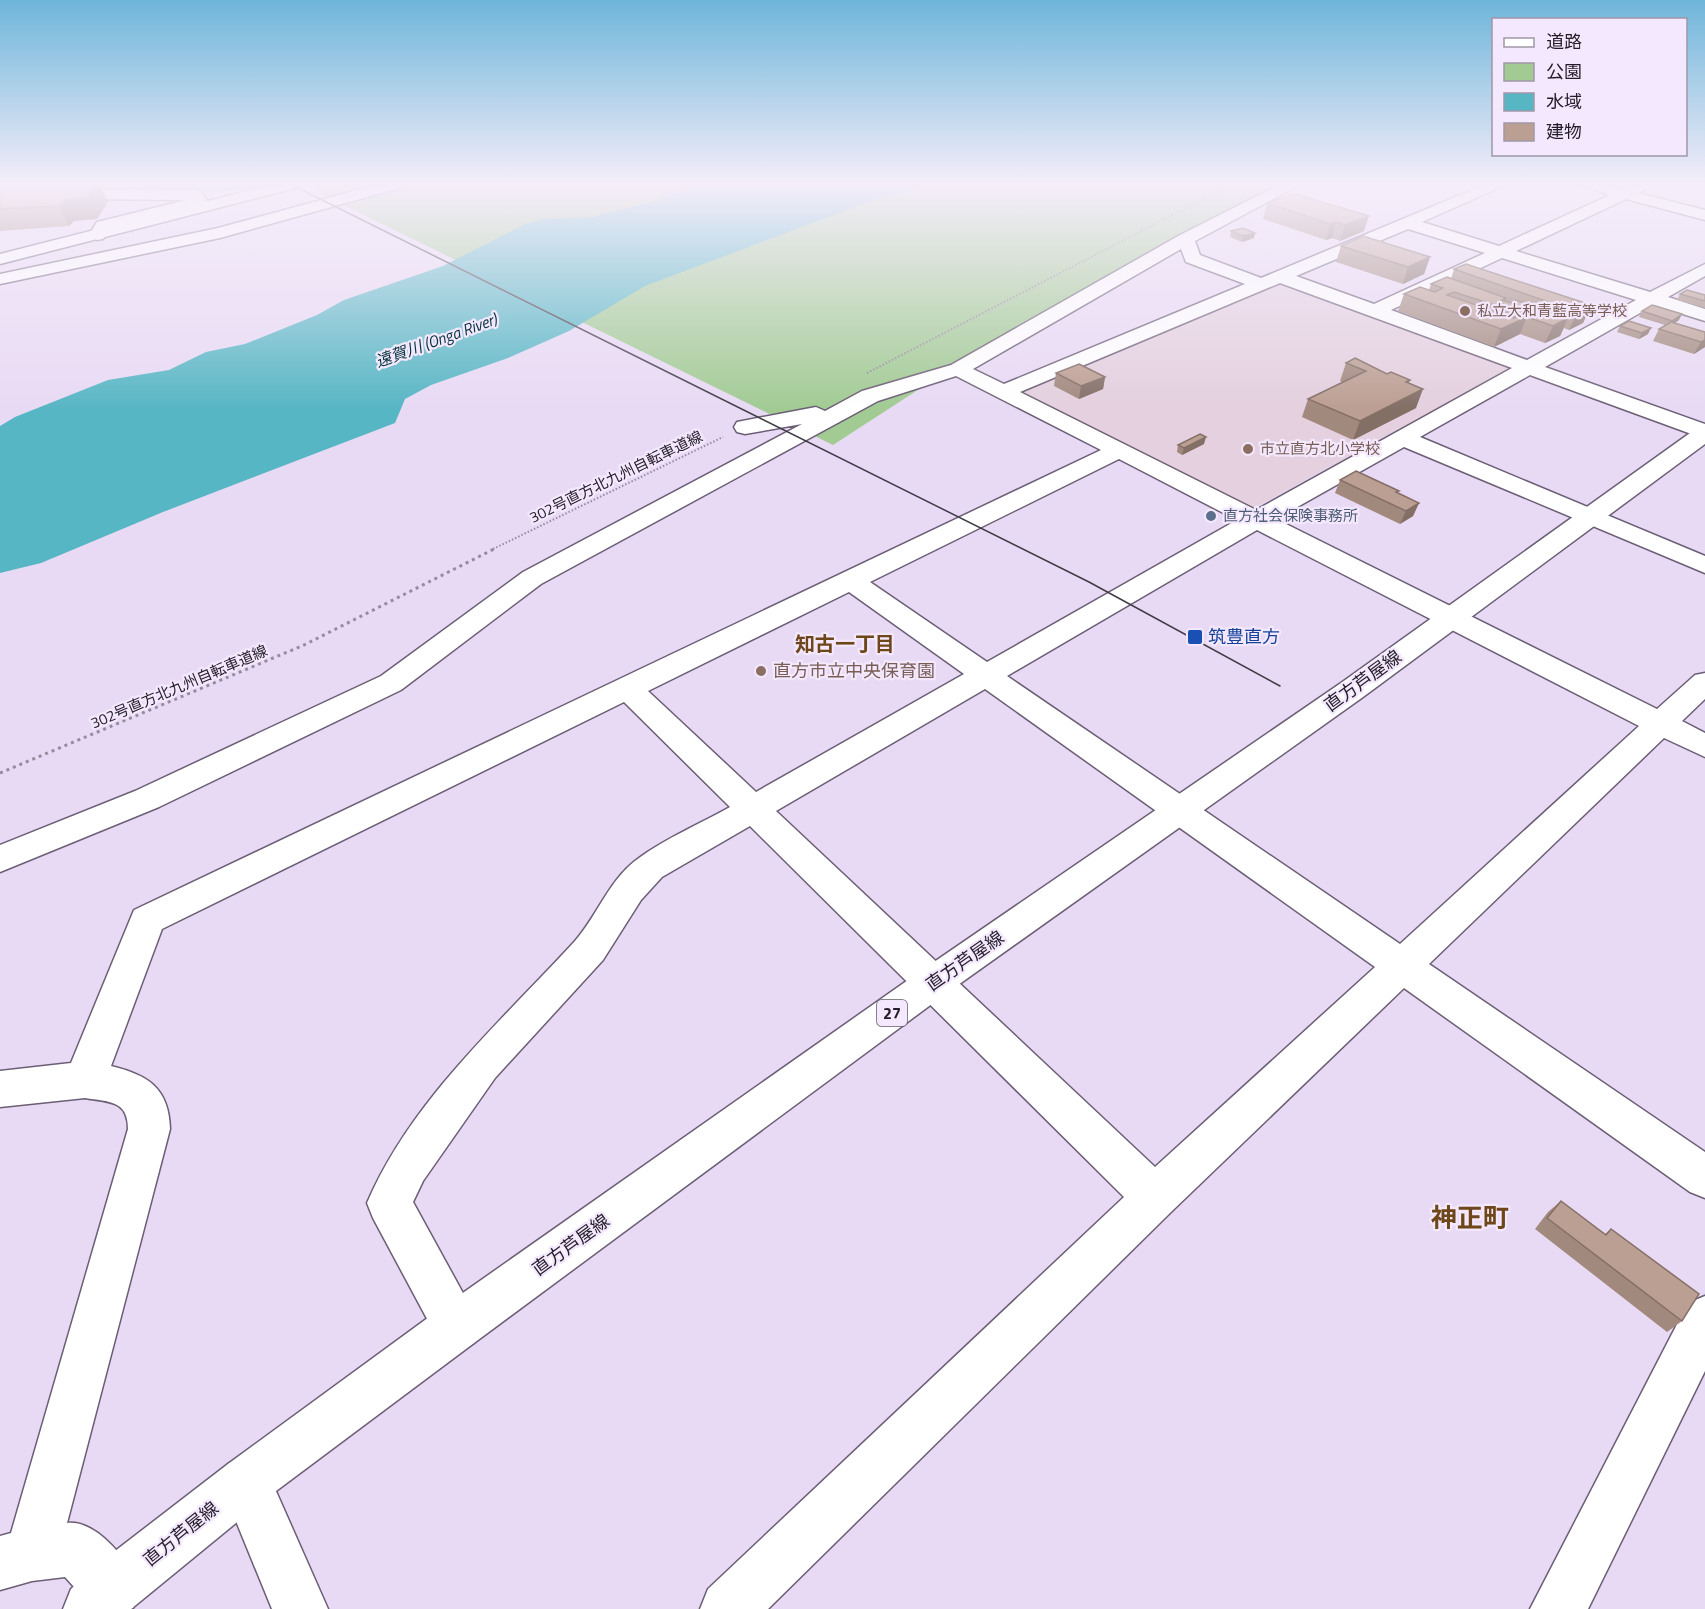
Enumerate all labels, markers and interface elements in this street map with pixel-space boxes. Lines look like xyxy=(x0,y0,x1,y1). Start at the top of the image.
legend xyxy=(1492,18,1687,156)
text: 道路 xyxy=(1546,28,1582,55)
text: 公園 xyxy=(1546,58,1582,85)
text: 水域 xyxy=(1546,88,1582,115)
text: 建物 xyxy=(1546,118,1582,145)
place label: 私立大和青藍高等学校 xyxy=(1477,299,1627,322)
marker: 私立大和青藍高等学校 xyxy=(1458,304,1472,318)
water label: 遠賀川 (Onga River) xyxy=(372,306,501,373)
street label: 302号直方北九州自転車道線 xyxy=(525,425,706,529)
place label: 市立直方北小学校 xyxy=(1260,437,1380,460)
marker: 市立直方北小学校 xyxy=(1241,442,1255,456)
place label: 直方社会保険事務所 xyxy=(1223,504,1358,527)
marker: 直方社会保険事務所 xyxy=(1204,509,1218,523)
place label: 筑豊直方 xyxy=(1208,623,1280,650)
district label: 知古一丁目 xyxy=(795,628,895,659)
marker: 筑豊直方 xyxy=(1186,628,1204,646)
street label: 302号直方北九州自転車道線 xyxy=(87,639,271,734)
street label: 直方芦屋線 xyxy=(1318,643,1407,718)
place label: 直方市立中央保育園 xyxy=(773,657,935,684)
marker: 直方市立中央保育園 xyxy=(754,664,768,678)
street label: 直方芦屋線 xyxy=(920,924,1009,997)
road number: 27 xyxy=(877,1000,907,1026)
district label: 神正町 xyxy=(1431,1198,1509,1237)
street label: 直方芦屋線 xyxy=(526,1207,615,1282)
street label: 直方芦屋線 xyxy=(137,1495,224,1572)

